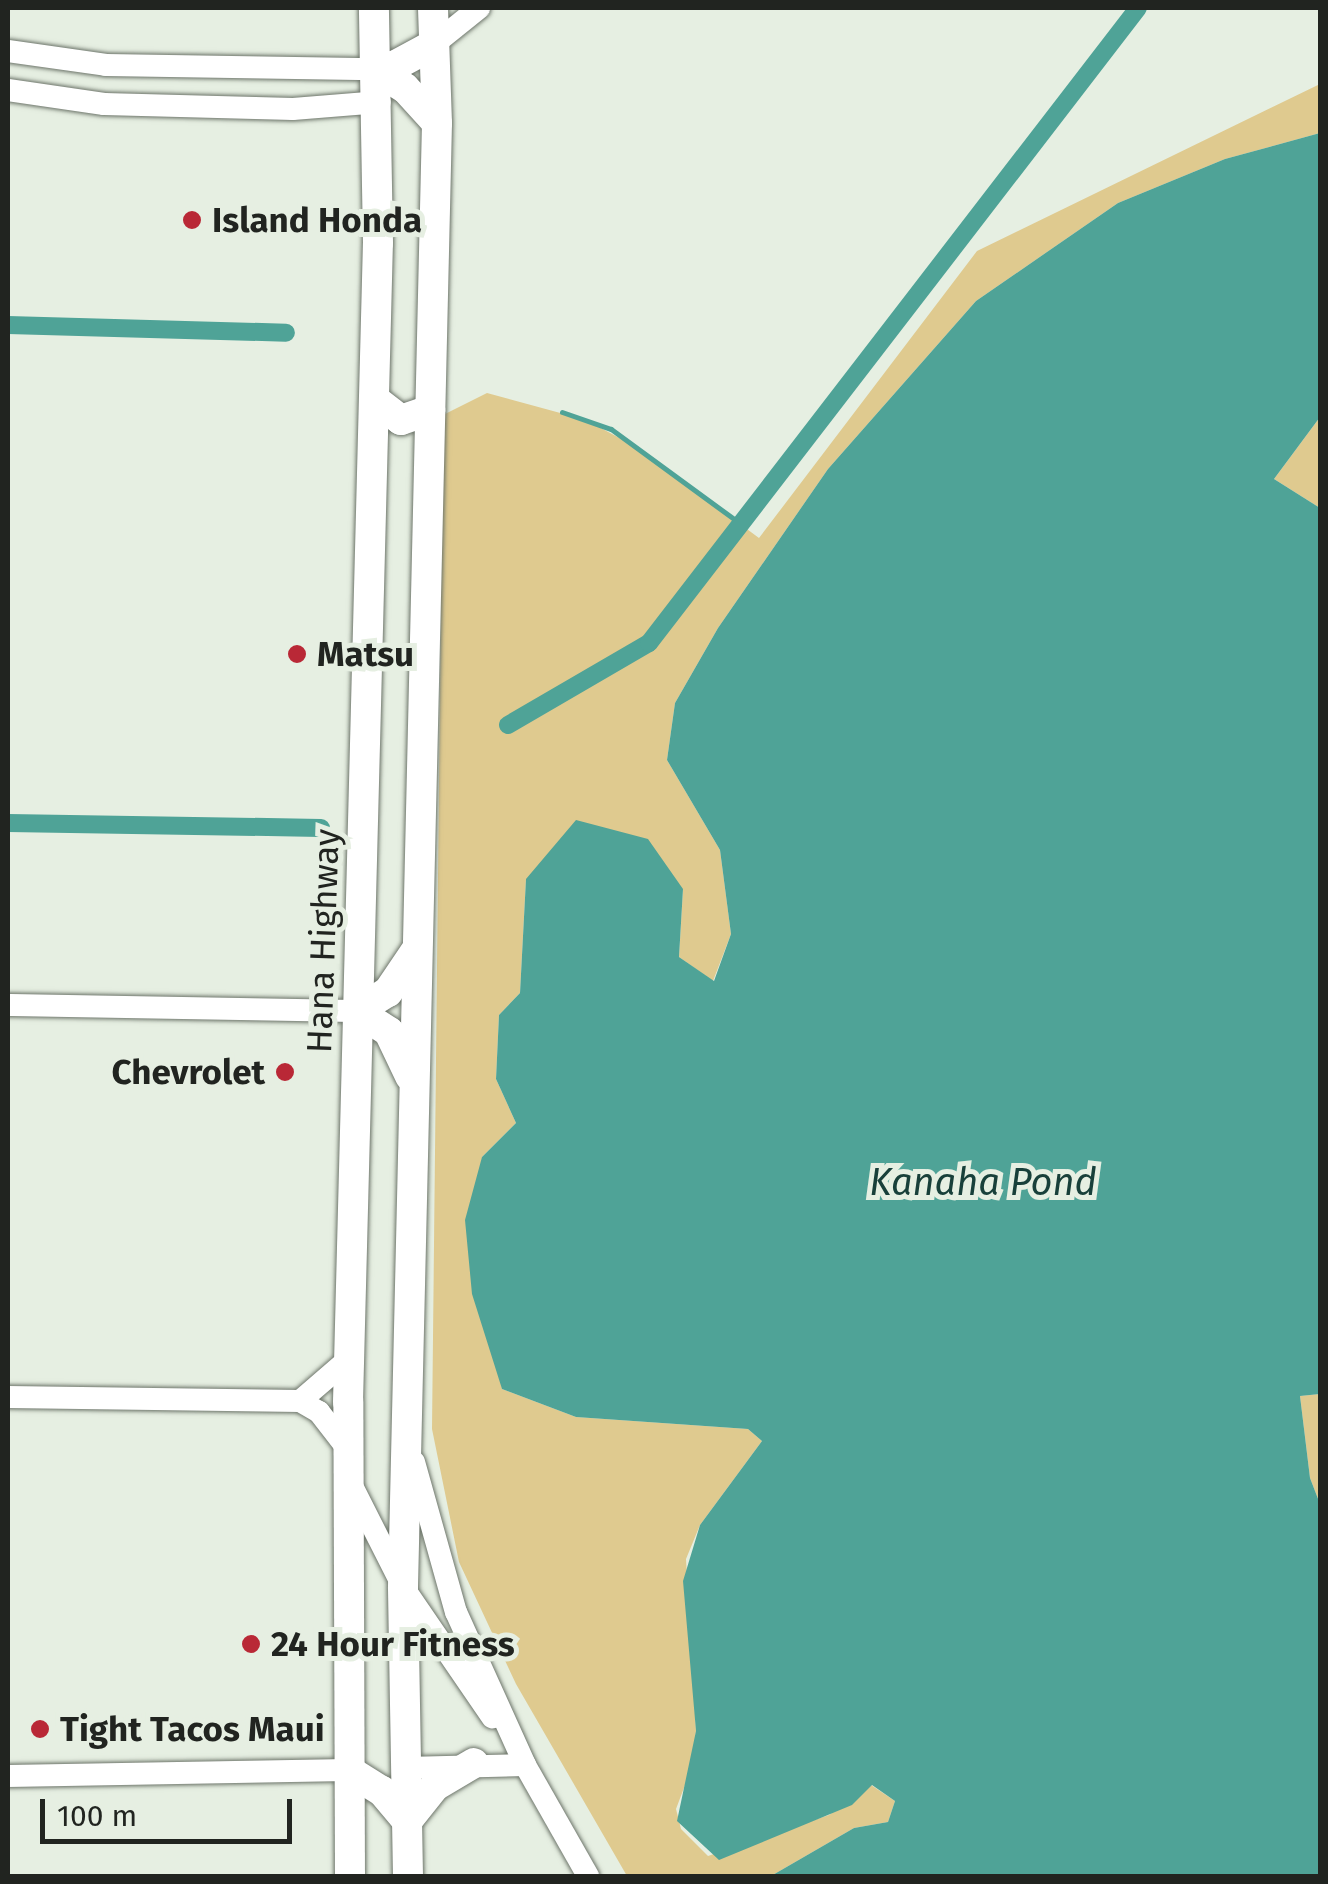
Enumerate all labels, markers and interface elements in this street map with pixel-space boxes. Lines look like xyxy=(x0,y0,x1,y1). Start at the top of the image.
place label: Island Honda xyxy=(212,199,422,241)
marker: Island Honda xyxy=(181,209,203,231)
place label: Matsu xyxy=(317,633,414,675)
marker: Matsu xyxy=(286,643,308,665)
street label: Hana Highway xyxy=(298,828,348,1054)
place label: Chevrolet xyxy=(112,1051,265,1093)
marker: Chevrolet xyxy=(274,1061,296,1083)
water label: Kanaha Pond xyxy=(869,1160,1097,1206)
place label: 24 Hour Fitness xyxy=(271,1623,515,1665)
marker: 24 Hour Fitness xyxy=(240,1633,262,1655)
place label: Tight Tacos Maui xyxy=(60,1708,325,1750)
marker: Tight Tacos Maui xyxy=(29,1718,51,1740)
scale bar xyxy=(45,1779,298,1841)
text: 100 m xyxy=(57,1798,137,1834)

